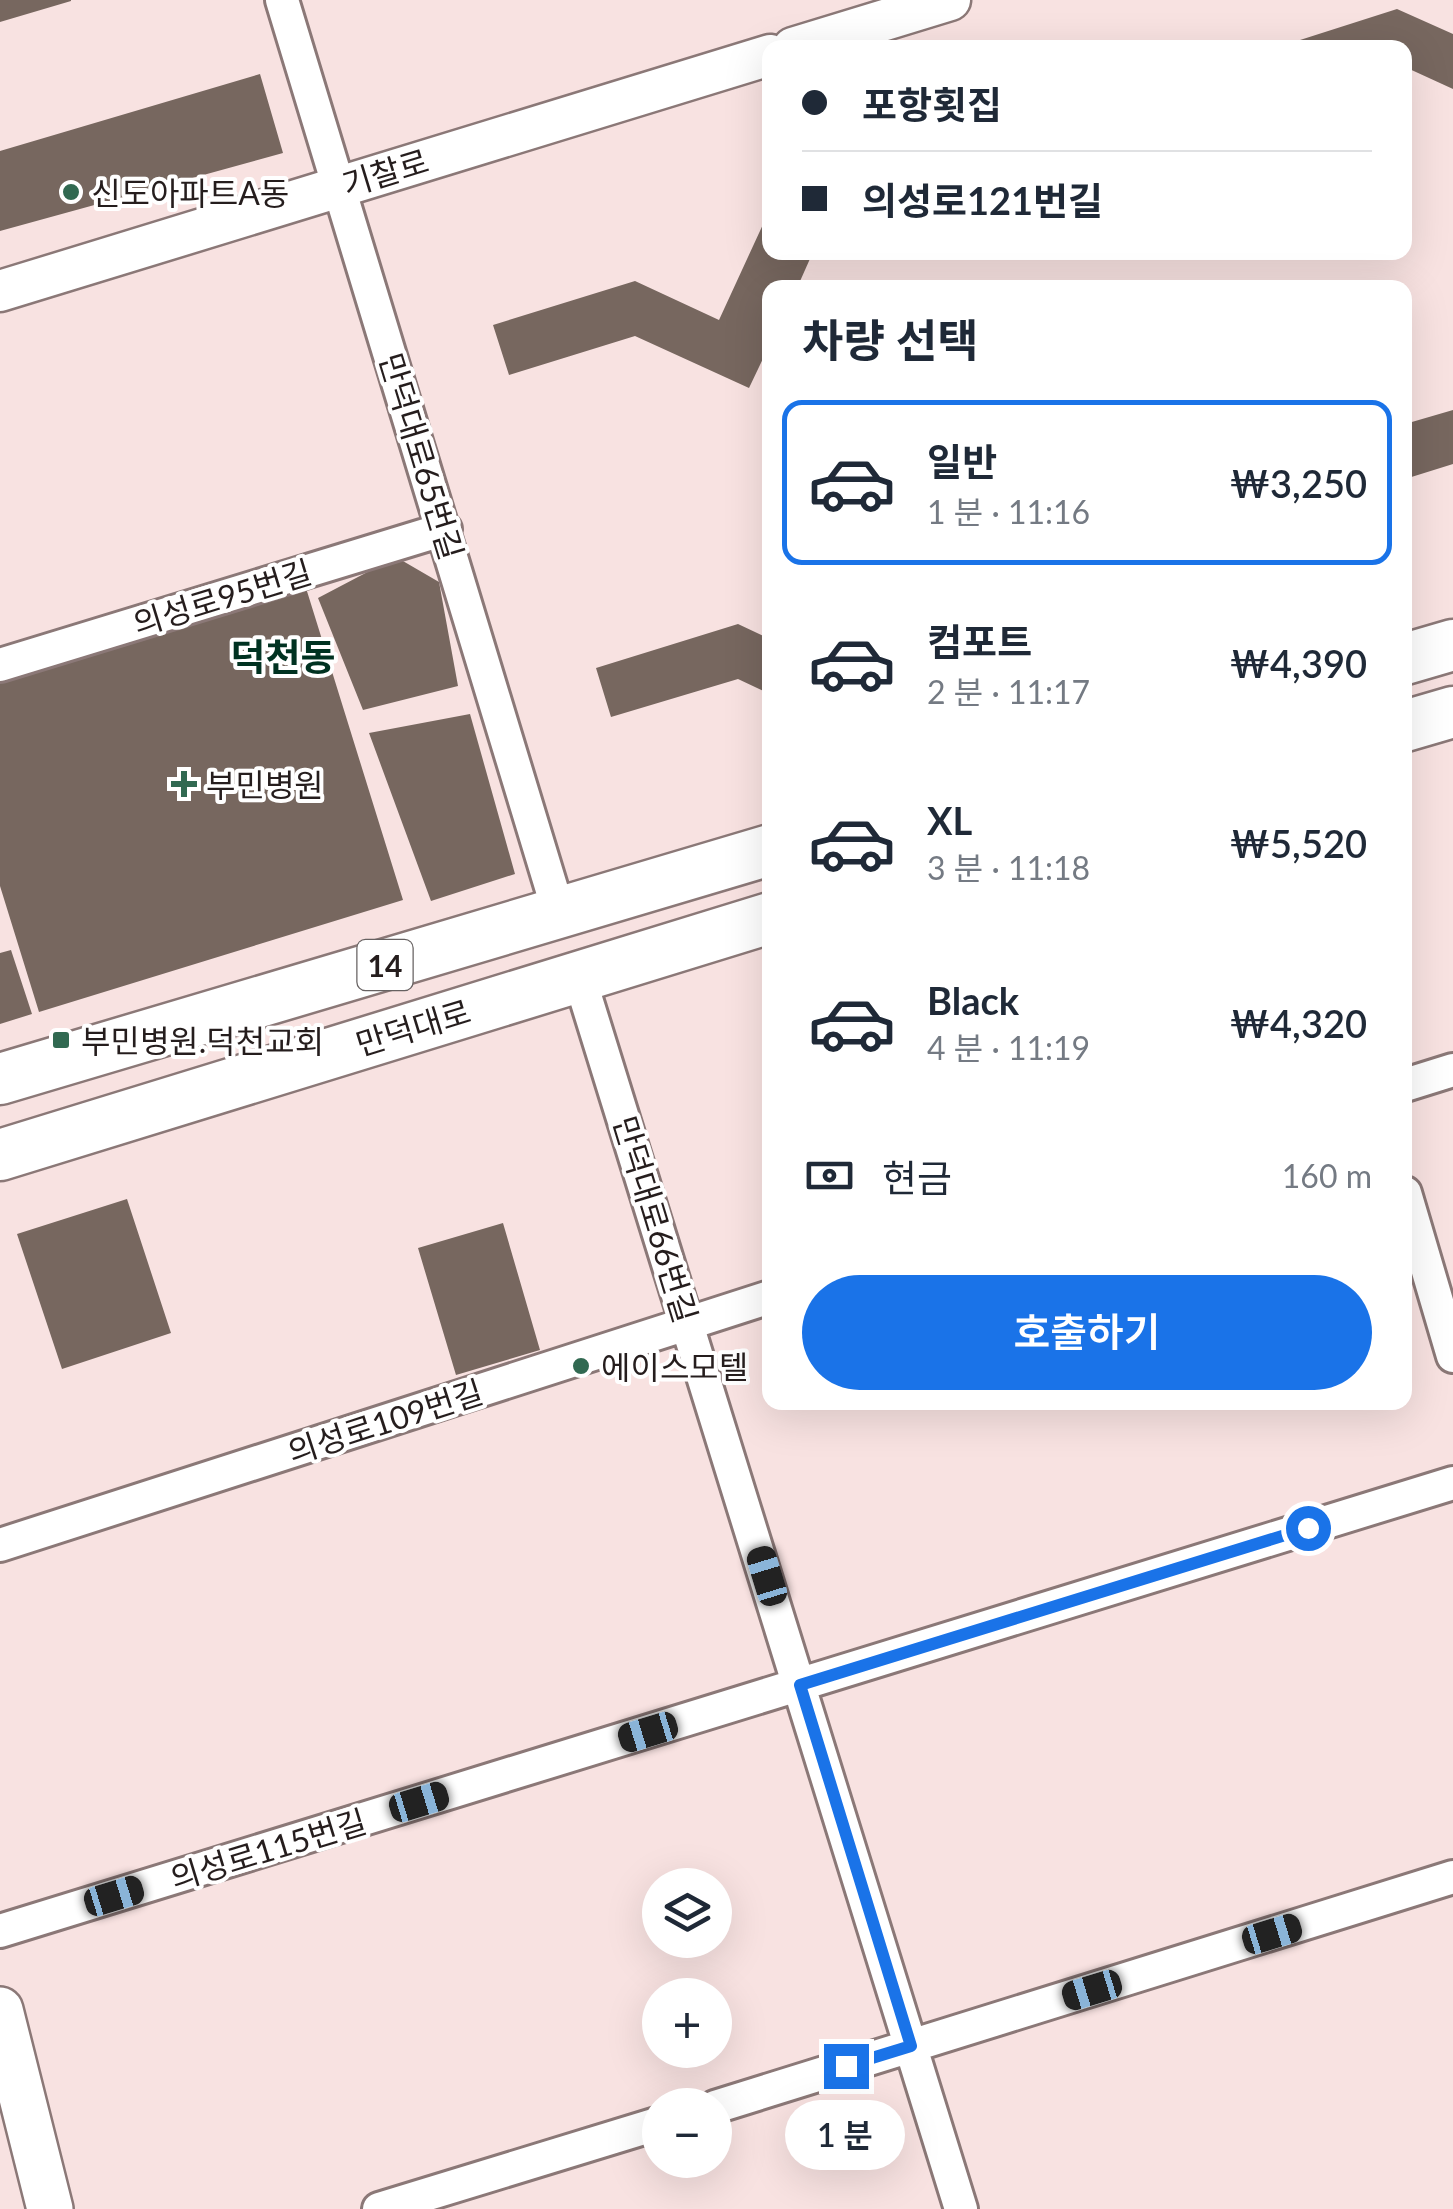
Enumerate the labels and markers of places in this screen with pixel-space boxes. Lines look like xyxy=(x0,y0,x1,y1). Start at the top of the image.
place label: 신도아파트A동 xyxy=(91,173,289,212)
marker: 신도아파트A동 xyxy=(60,181,82,203)
place label: 부민병원 xyxy=(206,765,324,804)
marker: 부민병원 xyxy=(171,771,197,797)
place label: 부민병원.덕천교회 xyxy=(81,1021,324,1060)
marker: 부민병원.덕천교회 xyxy=(50,1029,72,1051)
place label: 에이스모텔 xyxy=(601,1347,748,1386)
marker: 에이스모텔 xyxy=(570,1355,592,1377)

